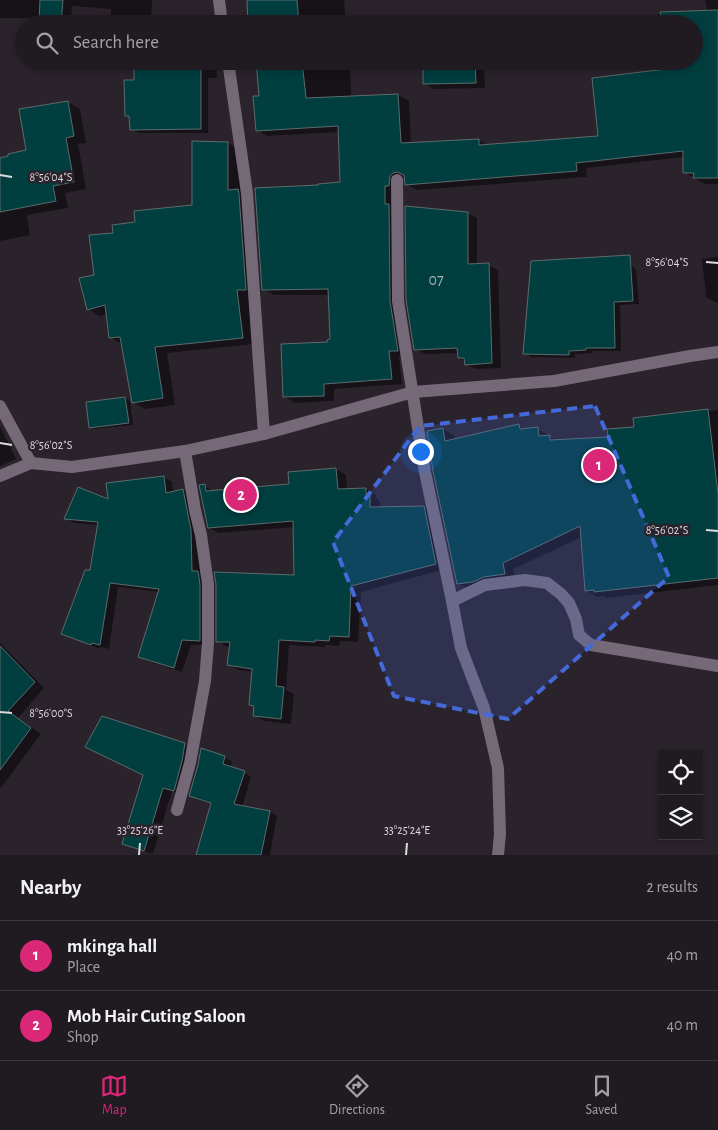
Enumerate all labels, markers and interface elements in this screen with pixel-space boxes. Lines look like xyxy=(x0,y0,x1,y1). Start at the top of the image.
search box xyxy=(15,15,703,70)
icon: search xyxy=(33,29,61,57)
text: Search here xyxy=(73,33,159,52)
text: 8°56'04"S xyxy=(30,171,73,183)
text: 8°56'04"S xyxy=(646,256,689,268)
house number: 07 xyxy=(428,272,444,288)
text: 8°56'02"S xyxy=(30,439,73,451)
your location xyxy=(408,439,434,465)
pin: 1 xyxy=(583,446,615,484)
pin: 2 xyxy=(225,476,257,514)
text: 8°56'02"S xyxy=(646,524,689,536)
text: 8°56'00"S xyxy=(29,707,73,719)
map controls xyxy=(658,750,703,840)
button: locate xyxy=(658,750,703,795)
button: layers xyxy=(658,795,703,840)
text: 33°25'26"E xyxy=(117,824,163,836)
text: 33°25'24"E xyxy=(384,824,430,836)
text: Nearby xyxy=(20,877,81,898)
text: 2 results xyxy=(646,879,698,895)
text: mkinga hall xyxy=(67,937,157,956)
text: 1 xyxy=(33,947,39,963)
text: 40 m xyxy=(666,947,698,963)
text: Place xyxy=(67,959,100,975)
text: Mob Hair Cuting Saloon xyxy=(67,1007,246,1026)
text: 2 xyxy=(32,1017,40,1033)
text: 40 m xyxy=(666,1017,698,1033)
text: Shop xyxy=(67,1029,99,1045)
tab: Map xyxy=(100,1072,128,1119)
tab: Directions xyxy=(329,1072,385,1119)
tab: Saved xyxy=(586,1072,618,1119)

